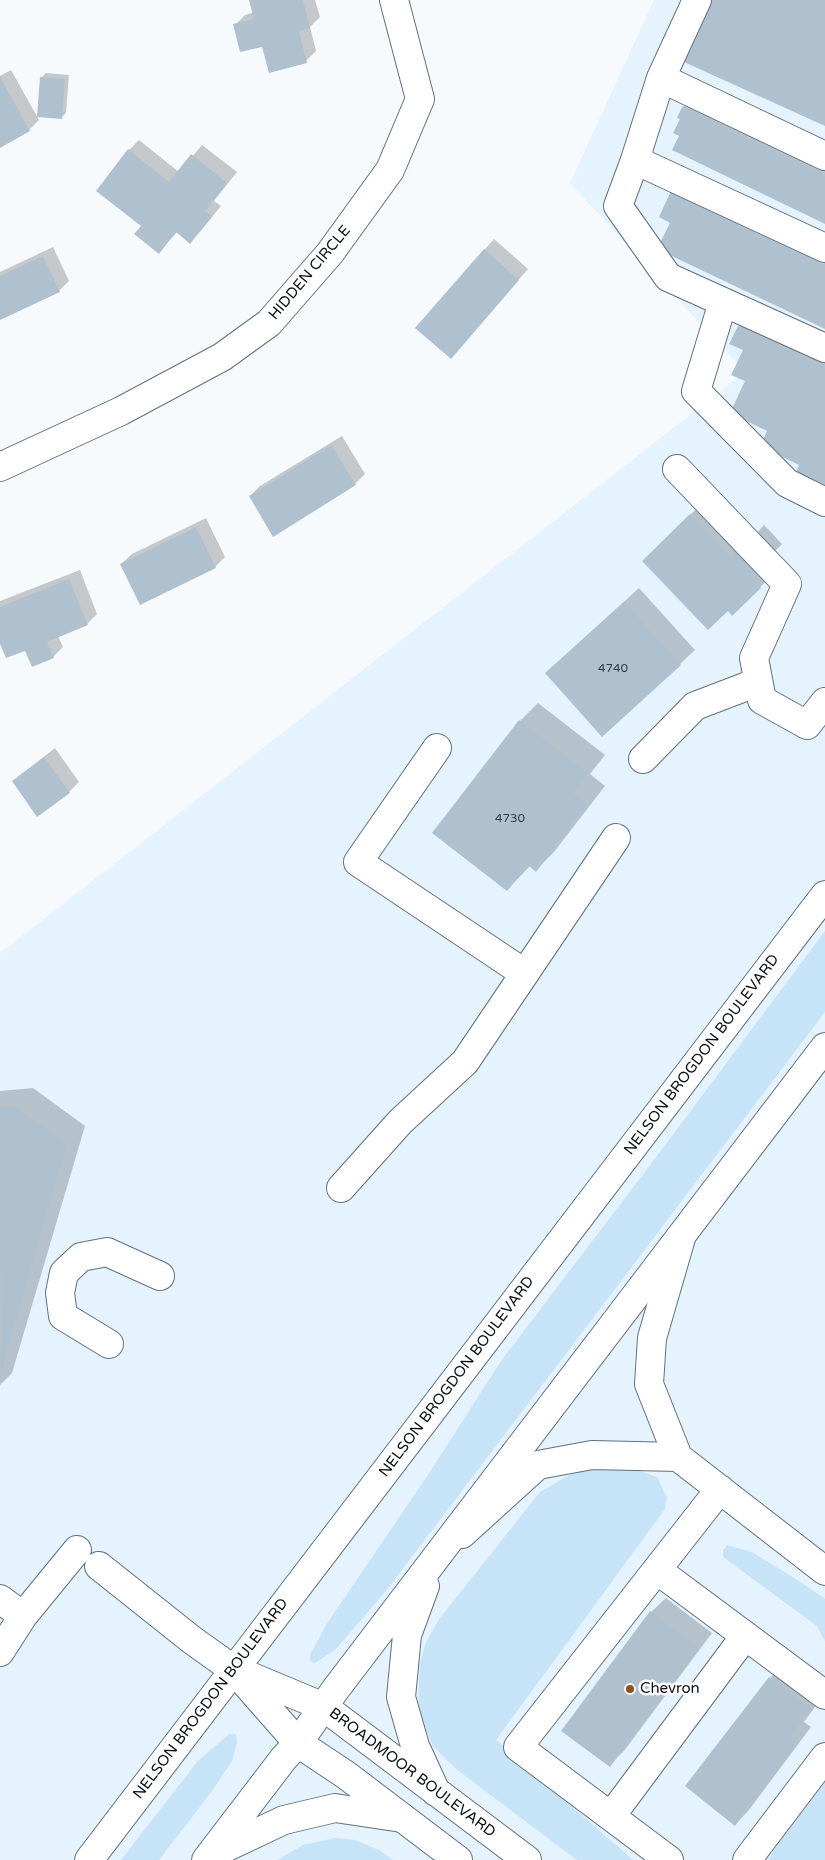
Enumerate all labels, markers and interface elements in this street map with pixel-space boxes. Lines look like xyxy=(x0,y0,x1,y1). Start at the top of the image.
street label: HIDDEN CIRCLE xyxy=(265,222,355,324)
house number: 4740 xyxy=(598,662,628,676)
house number: 4730 xyxy=(495,812,525,826)
street label: NELSON BROGDON BOULEVARD xyxy=(621,951,783,1159)
street label: NELSON BROGDON BOULEVARD xyxy=(376,1273,538,1481)
street label: NELSON BROGDON BOULEVARD xyxy=(130,1595,292,1803)
place label: Chevron xyxy=(640,1680,700,1698)
marker: Chevron xyxy=(624,1683,636,1695)
street label: BROADMOOR BOULEVARD xyxy=(325,1704,499,1842)

